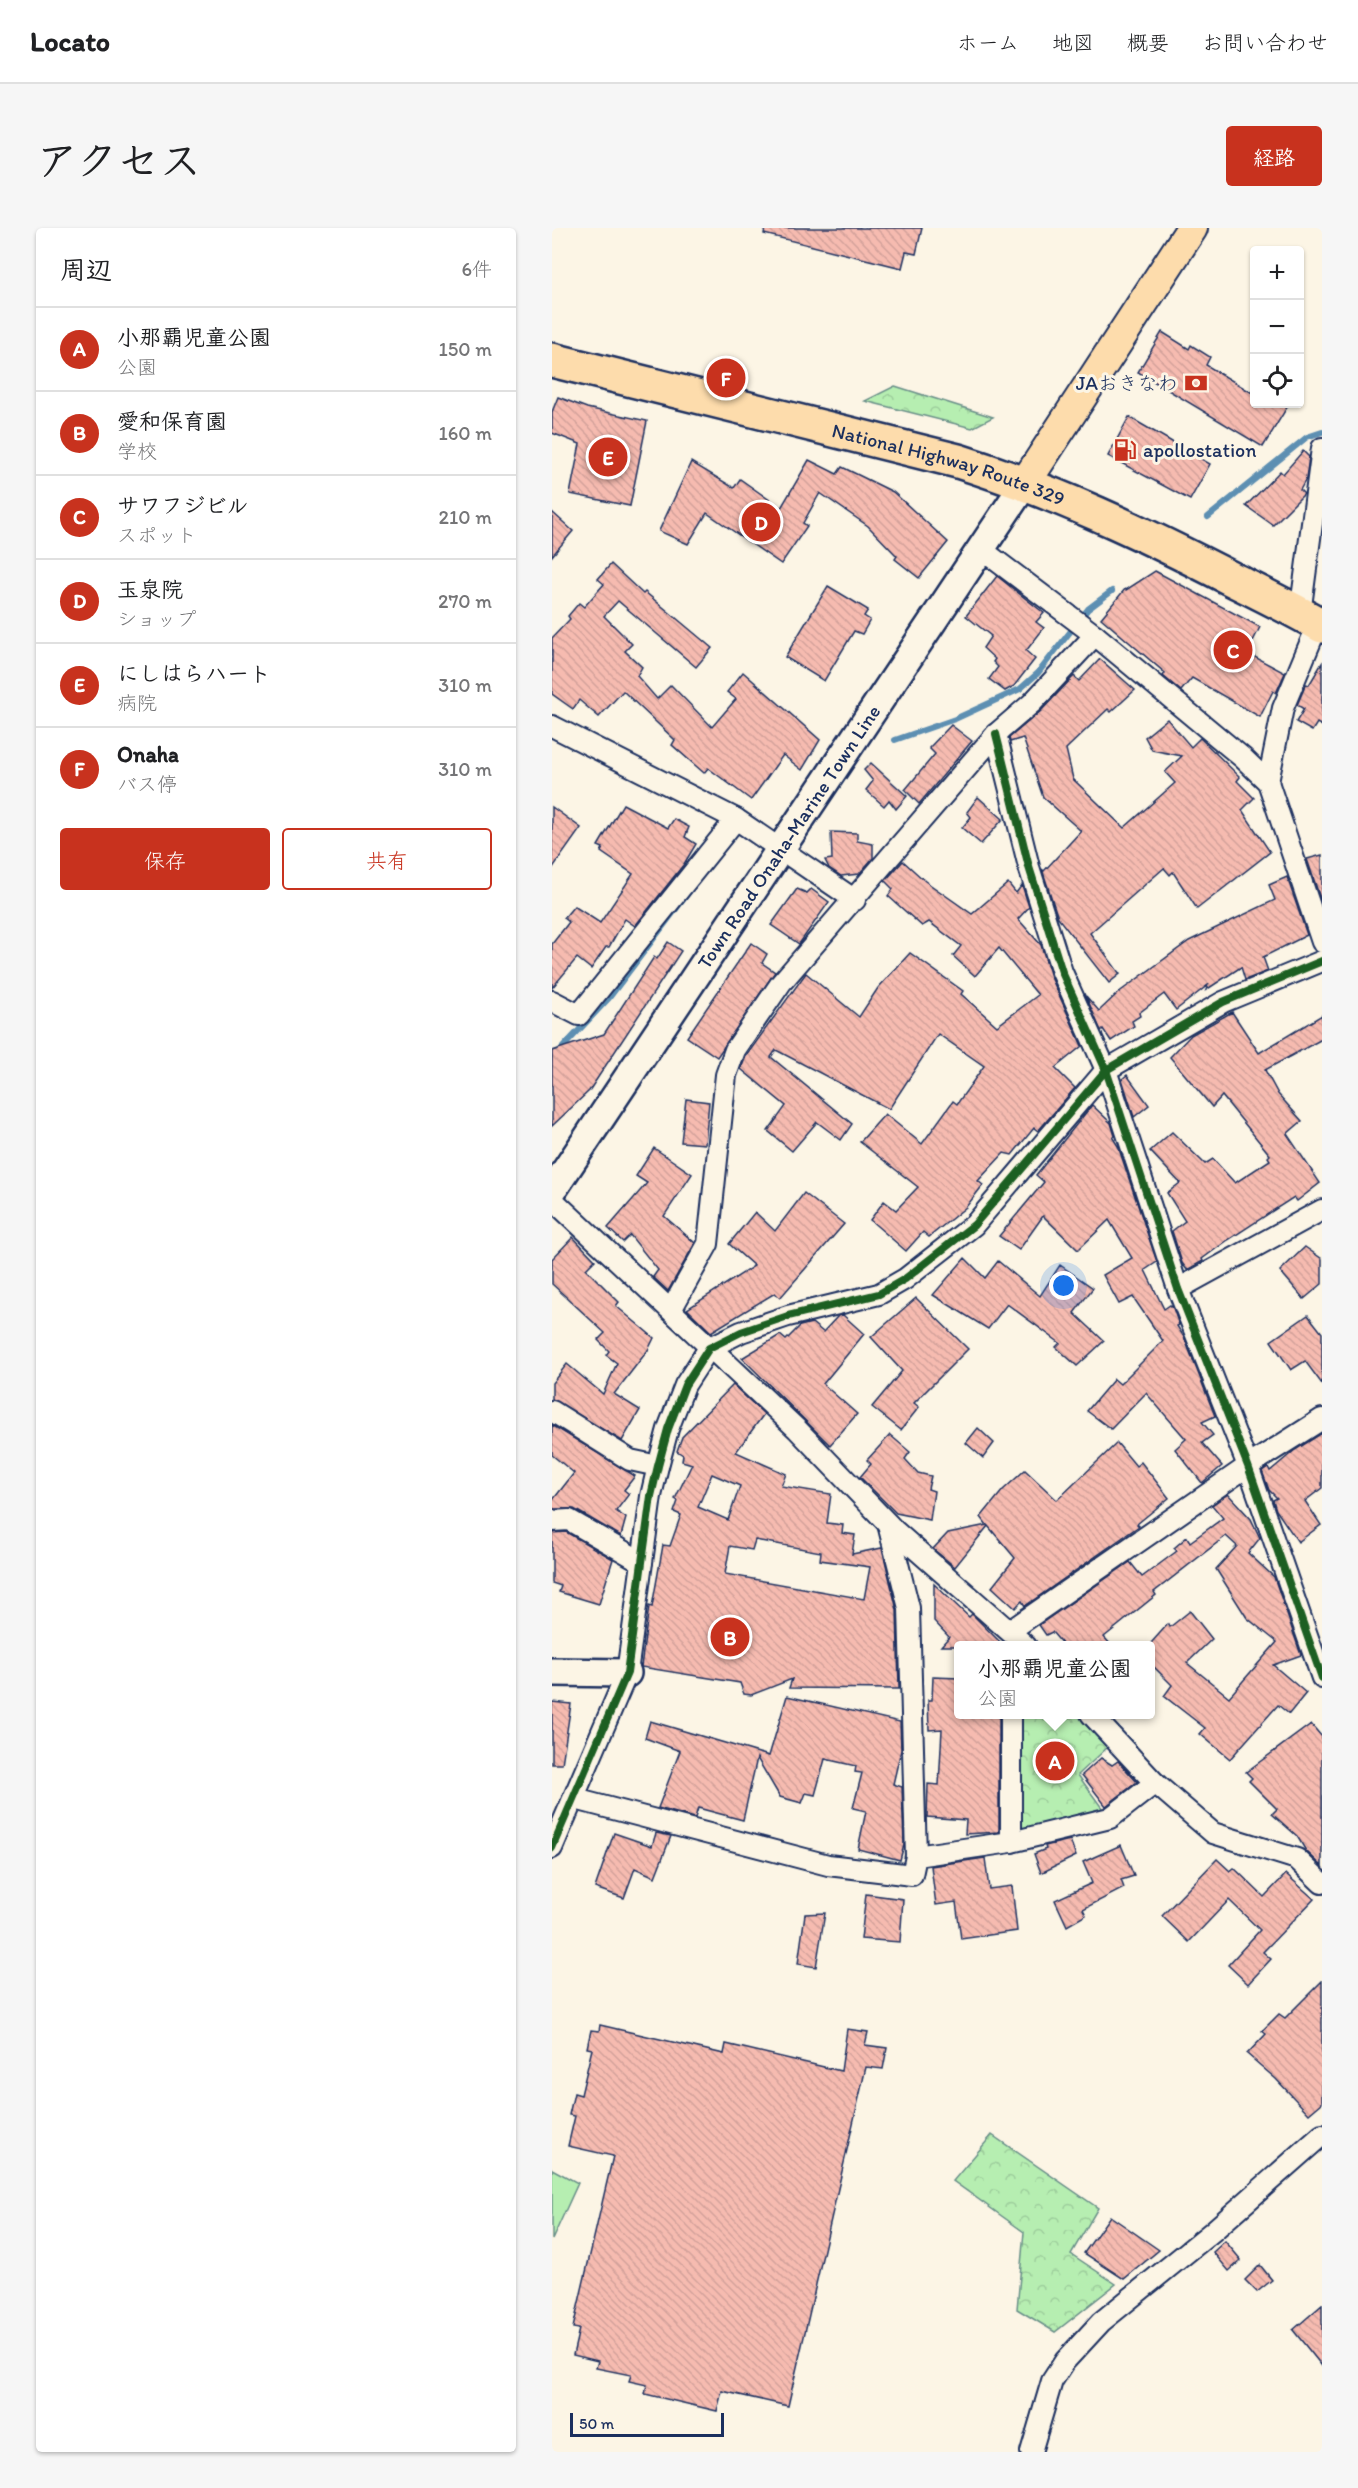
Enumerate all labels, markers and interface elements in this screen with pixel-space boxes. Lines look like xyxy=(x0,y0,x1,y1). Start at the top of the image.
text: Locato xyxy=(30,24,110,58)
text: ホーム xyxy=(957,30,1019,55)
text: 地図 xyxy=(1052,30,1094,55)
text: 概要 xyxy=(1127,30,1169,55)
text: お問い合わせ xyxy=(1202,30,1328,55)
button: 経路 xyxy=(1226,126,1322,186)
text: アクセス xyxy=(36,135,201,186)
map controls xyxy=(1250,246,1304,408)
button: + xyxy=(1250,246,1304,300)
text: 周辺 xyxy=(60,254,112,286)
text: 6件 xyxy=(461,257,492,281)
button: − xyxy=(1250,300,1304,354)
text: 小那覇児童公園 xyxy=(117,324,271,351)
text: A xyxy=(73,337,86,361)
text: 150 m xyxy=(439,337,492,361)
button: locate xyxy=(1250,354,1304,408)
text: 公園 xyxy=(117,355,157,379)
pin: F xyxy=(706,356,746,400)
bank icon: JAおきなわ xyxy=(1183,370,1209,396)
place label: JAおきなわ xyxy=(1076,371,1178,395)
text: 愛和保育園 xyxy=(117,408,227,435)
street label: National Highway Route 329 xyxy=(830,418,1068,511)
text: B xyxy=(73,421,86,445)
text: 160 m xyxy=(439,421,492,445)
pin: E xyxy=(588,434,628,480)
fuel station icon: apollostation xyxy=(1112,437,1138,463)
place label: apollostation xyxy=(1143,438,1257,462)
text: 学校 xyxy=(117,439,157,463)
text: サワフジビル xyxy=(117,492,249,519)
pin: D xyxy=(742,500,780,544)
text: C xyxy=(73,505,86,529)
text: 210 m xyxy=(439,505,492,529)
text: スポット xyxy=(117,523,197,547)
text: 玉泉院 xyxy=(117,576,183,603)
text: D xyxy=(73,589,86,613)
text: 270 m xyxy=(438,589,492,613)
text: ショップ xyxy=(117,607,196,631)
pin: C xyxy=(1214,628,1252,672)
text: にしはらハート xyxy=(117,660,271,687)
text: E xyxy=(74,673,85,697)
text: 310 m xyxy=(438,673,492,697)
text: 病院 xyxy=(117,691,157,715)
street label: Town Road Onaha-Marine Town Line xyxy=(692,700,885,973)
text: Onaha xyxy=(117,741,179,768)
text: F xyxy=(74,757,85,781)
text: 310 m xyxy=(438,757,492,781)
text: バス停 xyxy=(117,772,177,796)
button: 保存 xyxy=(60,828,270,890)
button: 共有 xyxy=(282,828,492,890)
your location xyxy=(1049,1271,1078,1300)
pin: B xyxy=(710,1614,750,1660)
popup xyxy=(954,1641,1155,1719)
text: 小那覇児童公園 xyxy=(977,1655,1132,1682)
text: 公園 xyxy=(977,1686,1017,1710)
pin: A xyxy=(1036,1738,1074,1784)
scale bar xyxy=(570,2410,724,2438)
text: 50 m xyxy=(579,2414,614,2433)

